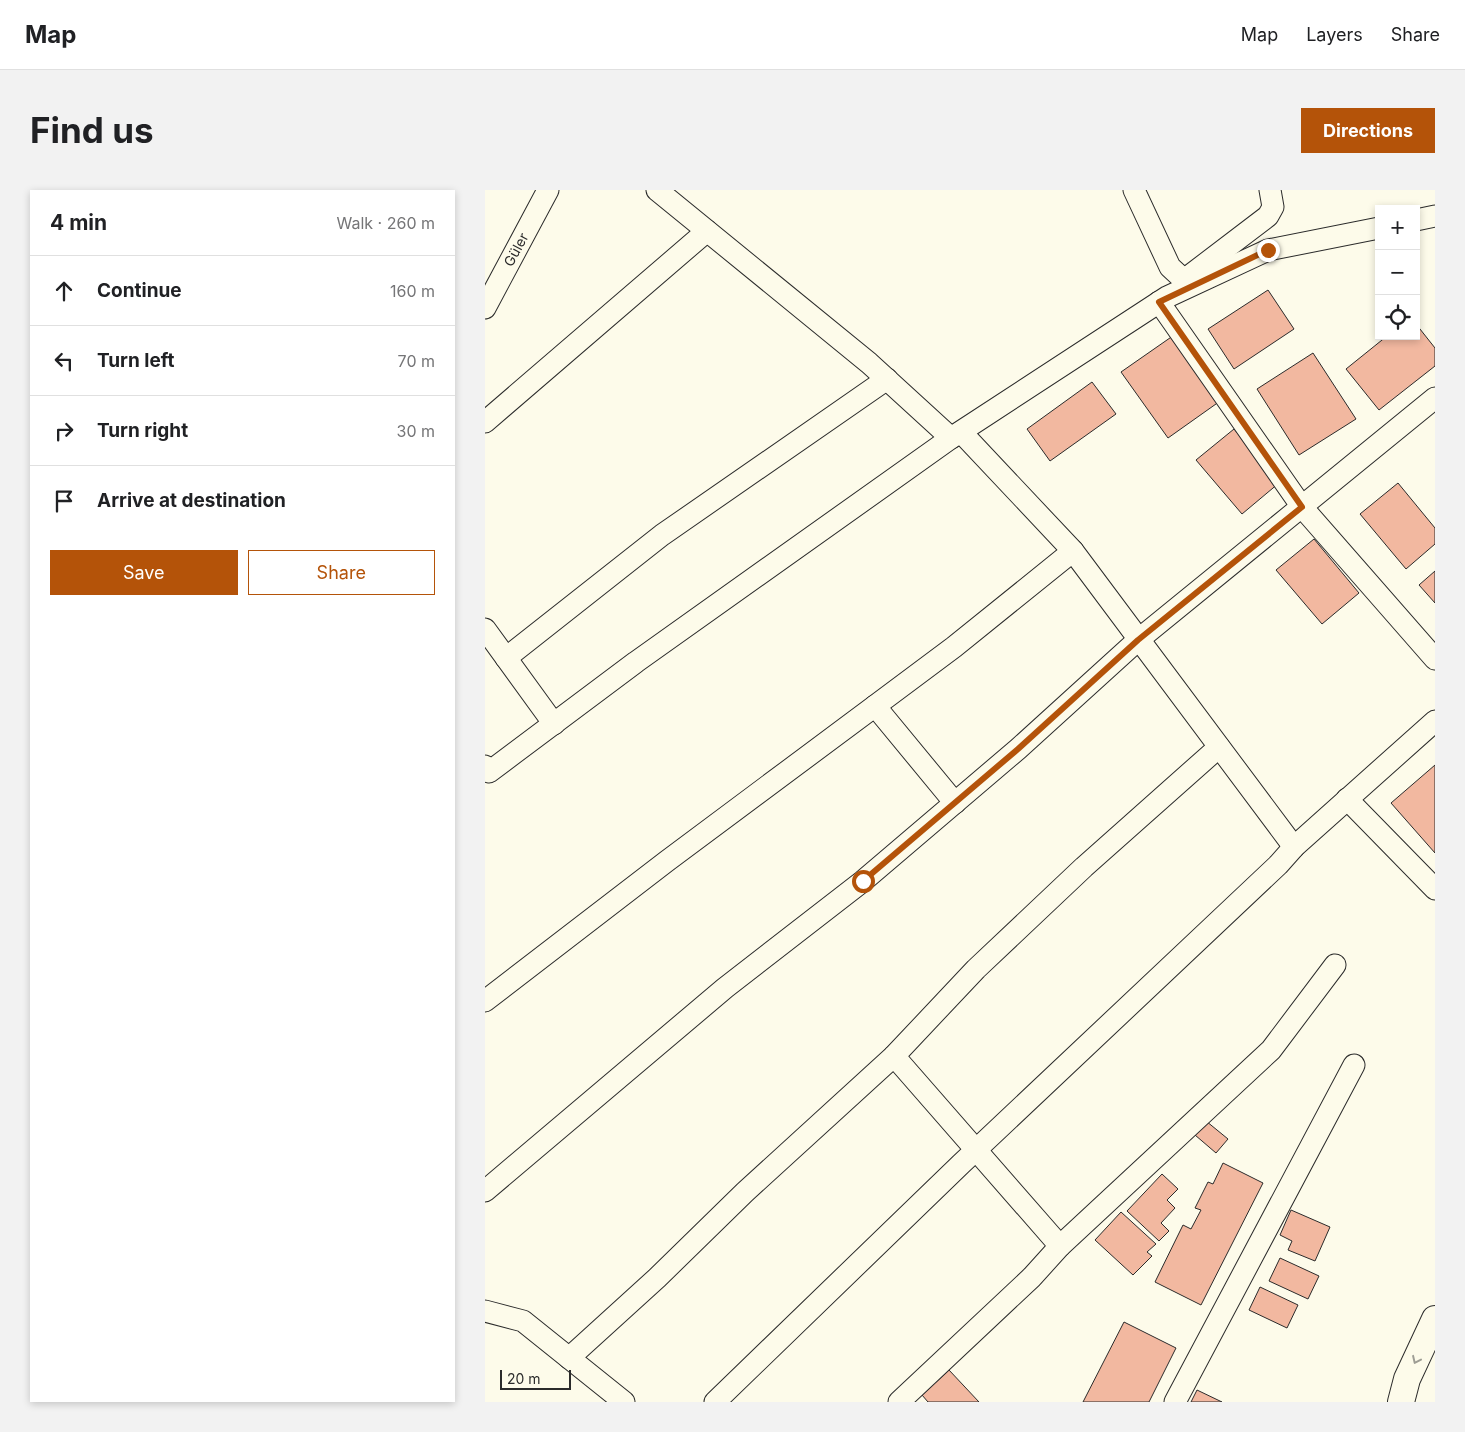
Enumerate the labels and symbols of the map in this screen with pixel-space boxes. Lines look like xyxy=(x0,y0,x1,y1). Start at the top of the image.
street label: Güler xyxy=(500,230,532,269)
route end xyxy=(1257,239,1280,262)
route start xyxy=(852,870,875,893)
one-way arrow xyxy=(1412,1355,1422,1364)
scale bar xyxy=(500,1367,571,1390)

